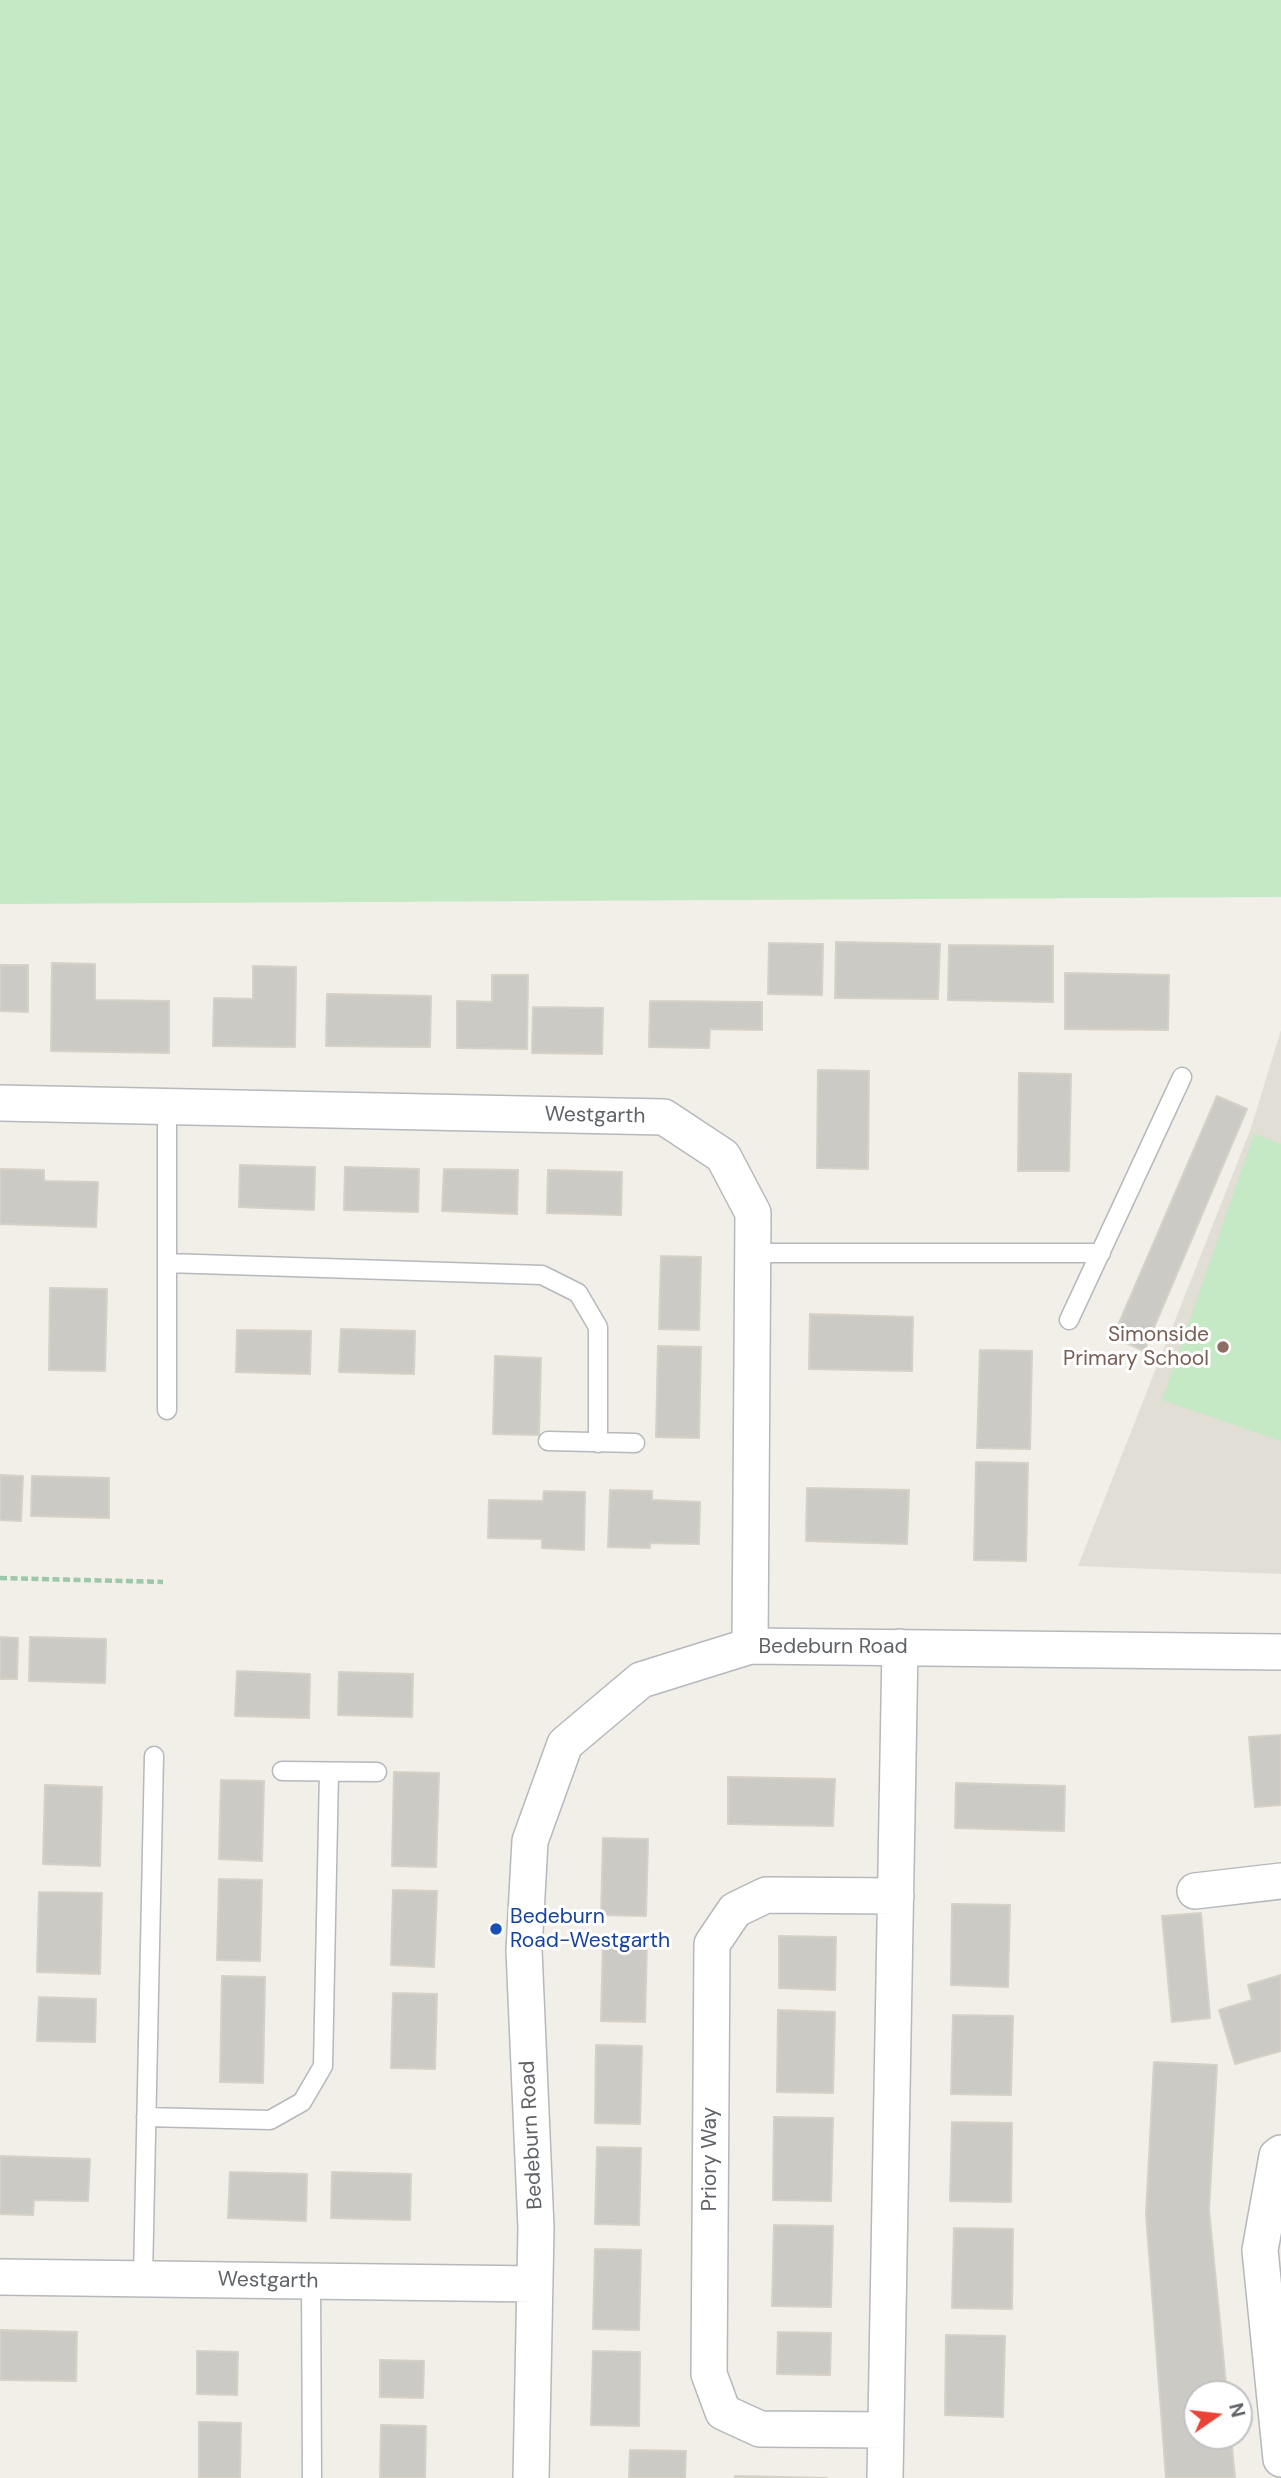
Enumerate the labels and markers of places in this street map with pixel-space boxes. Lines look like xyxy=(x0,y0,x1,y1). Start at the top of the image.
place label: Simonside Primary School xyxy=(1063,1322,1209,1372)
marker: Simonside Primary School xyxy=(1215,1339,1231,1355)
place label: Bedeburn Road-Westgarth xyxy=(510,1904,670,1954)
marker: Bedeburn Road-Westgarth xyxy=(488,1921,504,1937)

